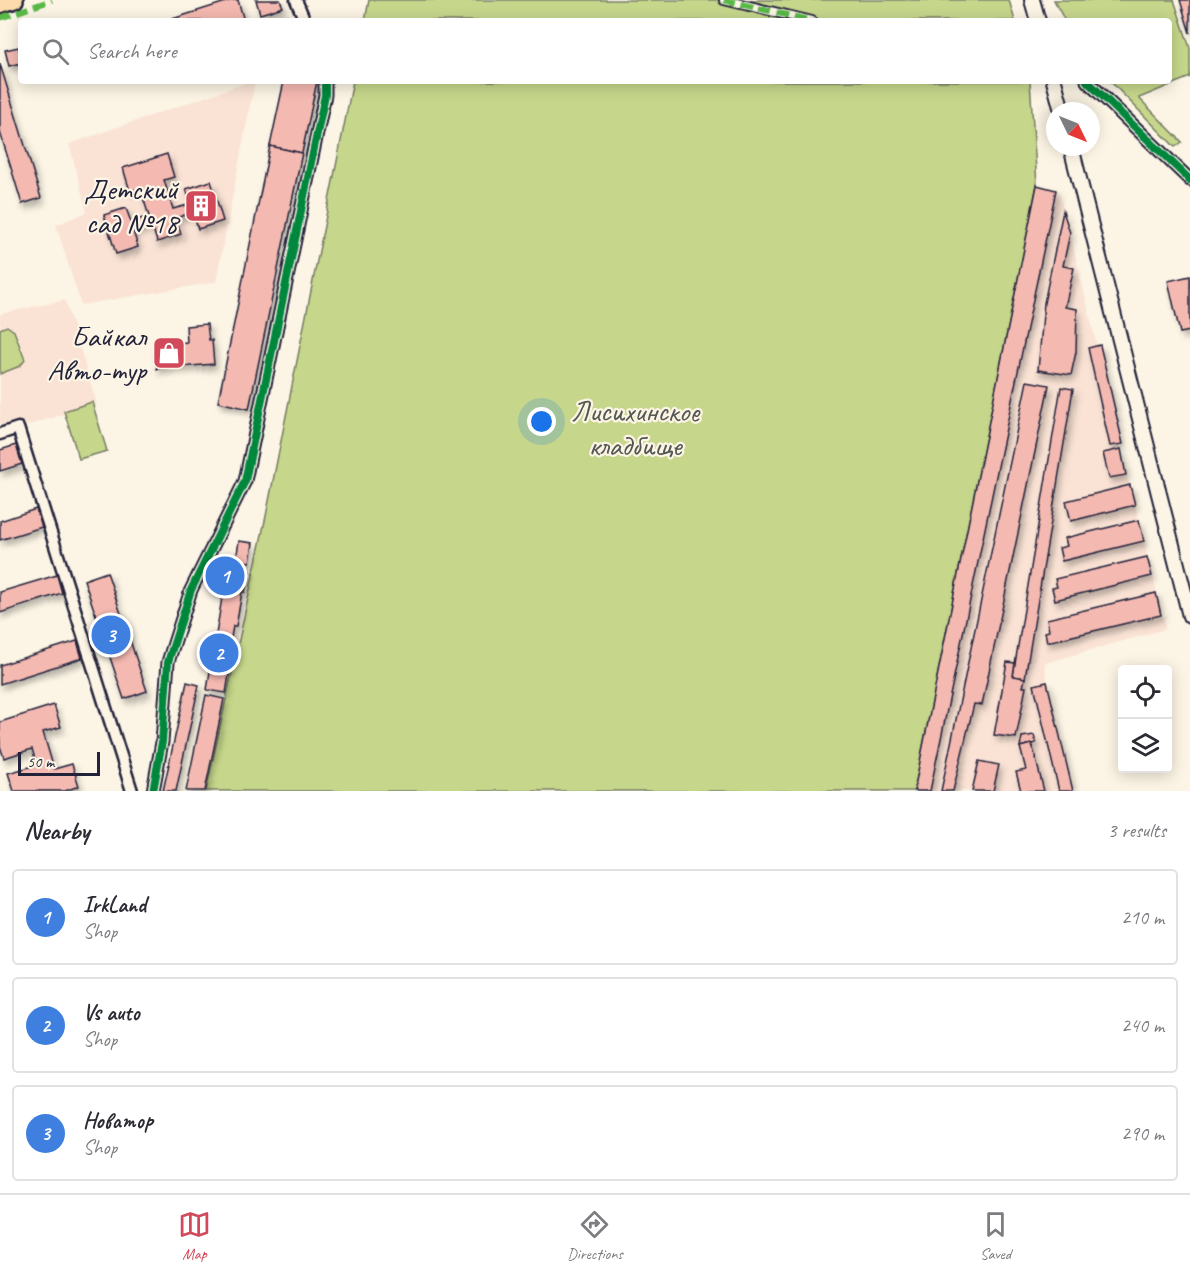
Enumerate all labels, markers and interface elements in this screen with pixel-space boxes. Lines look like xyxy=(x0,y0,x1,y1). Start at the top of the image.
search box xyxy=(18,18,1172,84)
icon: search xyxy=(39,35,72,68)
text: Search here xyxy=(87,37,177,65)
north arrow xyxy=(1046,102,1100,156)
place label: Детский сад №18 xyxy=(84,170,180,242)
building icon: Детский сад №18 xyxy=(183,188,219,224)
place label: Байкал Авто-тур xyxy=(47,317,148,389)
shop icon: Байкал Авто-тур xyxy=(151,335,187,371)
park label: Лисихинское кладбище xyxy=(571,392,701,464)
your location xyxy=(527,407,556,436)
pin: 1 xyxy=(206,554,244,598)
pin: 3 xyxy=(92,612,130,658)
pin: 2 xyxy=(200,630,238,676)
map controls xyxy=(1118,665,1172,773)
button: locate xyxy=(1118,665,1172,719)
button: layers xyxy=(1118,719,1172,773)
scale bar xyxy=(18,749,100,776)
text: 50 m xyxy=(27,752,54,772)
text: Nearby xyxy=(24,814,89,847)
text: 3 results xyxy=(1107,818,1166,843)
text: IrkLand xyxy=(83,891,146,919)
text: 1 xyxy=(41,905,50,930)
text: 210 m xyxy=(1121,905,1164,930)
text: Shop xyxy=(83,919,117,944)
text: Vs auto xyxy=(83,999,139,1027)
text: 2 xyxy=(41,1013,50,1038)
text: 240 m xyxy=(1121,1013,1164,1038)
text: Shop xyxy=(83,1027,117,1052)
text: Новатор xyxy=(83,1107,153,1135)
text: 3 xyxy=(41,1121,50,1146)
text: 290 m xyxy=(1121,1121,1164,1146)
text: Shop xyxy=(83,1135,117,1160)
tab: Map xyxy=(178,1208,211,1264)
tab: Directions xyxy=(567,1208,623,1264)
tab: Saved xyxy=(979,1208,1012,1264)

